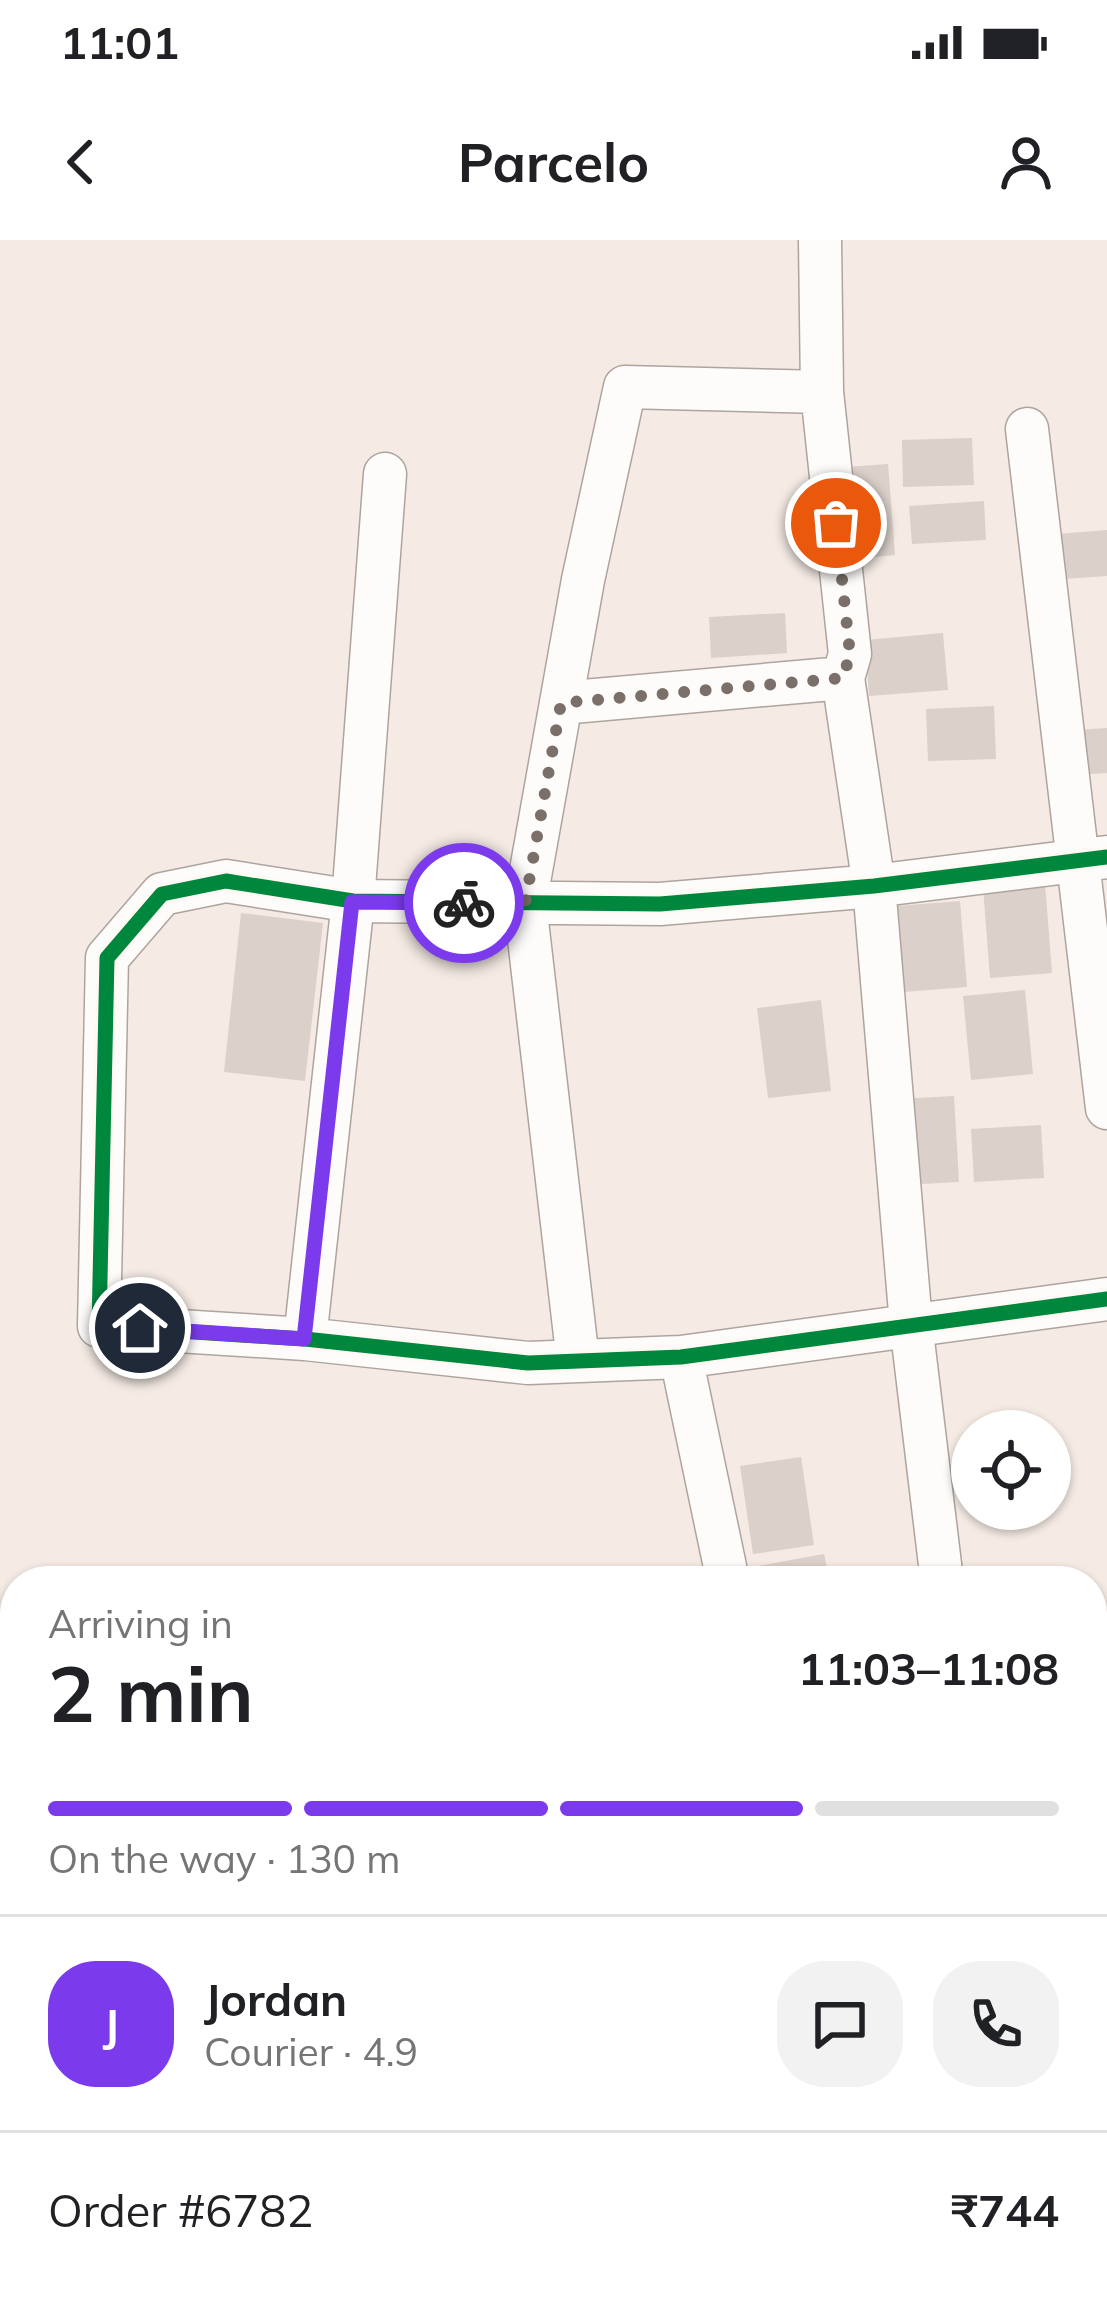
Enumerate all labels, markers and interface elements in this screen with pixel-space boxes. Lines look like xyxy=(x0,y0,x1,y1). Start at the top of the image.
text: 11:01 xyxy=(60,14,179,70)
text: Parcelo xyxy=(458,128,649,196)
icon: back xyxy=(48,129,114,195)
icon: person xyxy=(993,129,1059,195)
pin xyxy=(785,472,887,574)
icon: bag xyxy=(803,490,869,556)
courier xyxy=(404,843,524,963)
icon: bike xyxy=(431,870,497,936)
pin xyxy=(89,1277,191,1379)
icon: home xyxy=(107,1295,173,1361)
map controls xyxy=(951,1410,1071,1530)
button: locate xyxy=(951,1410,1071,1530)
text: Arriving in xyxy=(48,1599,233,1648)
text: 11:03–11:08 xyxy=(798,1640,1059,1696)
text: 2 min xyxy=(48,1644,254,1742)
text: On the way · 130 m xyxy=(48,1834,400,1883)
button: chat xyxy=(777,1961,903,2087)
button: phone xyxy=(933,1961,1059,2087)
text: Jordan xyxy=(204,1971,347,2027)
text: J xyxy=(103,1996,119,2052)
text: Courier · 4.9 xyxy=(204,2027,418,2076)
text: Order #6782 xyxy=(48,2182,313,2238)
text: ₹744 xyxy=(951,2182,1059,2238)

